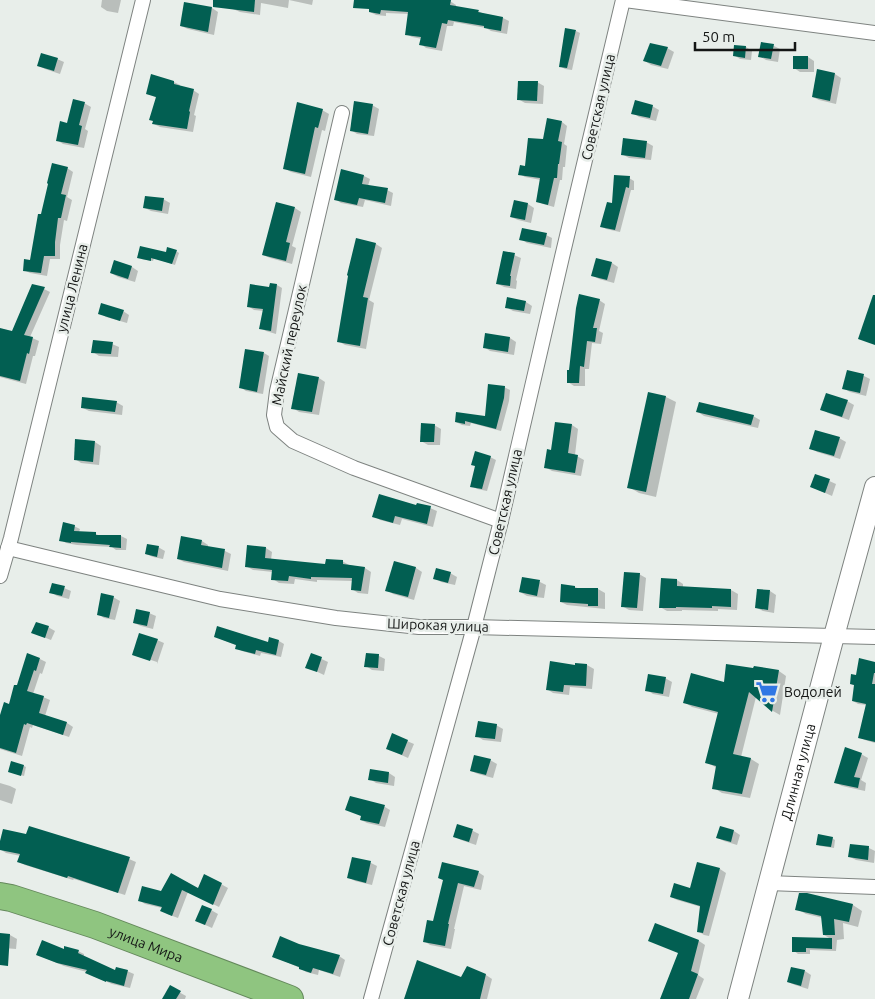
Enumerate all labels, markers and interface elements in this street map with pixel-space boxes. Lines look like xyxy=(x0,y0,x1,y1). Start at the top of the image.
scale bar xyxy=(695,20,795,52)
text: 50 m xyxy=(702,28,735,45)
street label: Советская улица xyxy=(578,52,618,162)
street label: улица Ленина xyxy=(53,242,91,334)
street label: Майский переулок xyxy=(268,283,310,407)
street label: Советская улица xyxy=(485,447,525,557)
street label: Широкая улица xyxy=(387,615,489,635)
supermarket icon: Водолей xyxy=(754,679,780,705)
place label: Водолей xyxy=(784,684,842,700)
street label: Длинная улица xyxy=(778,722,819,822)
street label: Советская улица xyxy=(379,839,423,947)
street label: улица Мира xyxy=(107,923,185,966)

